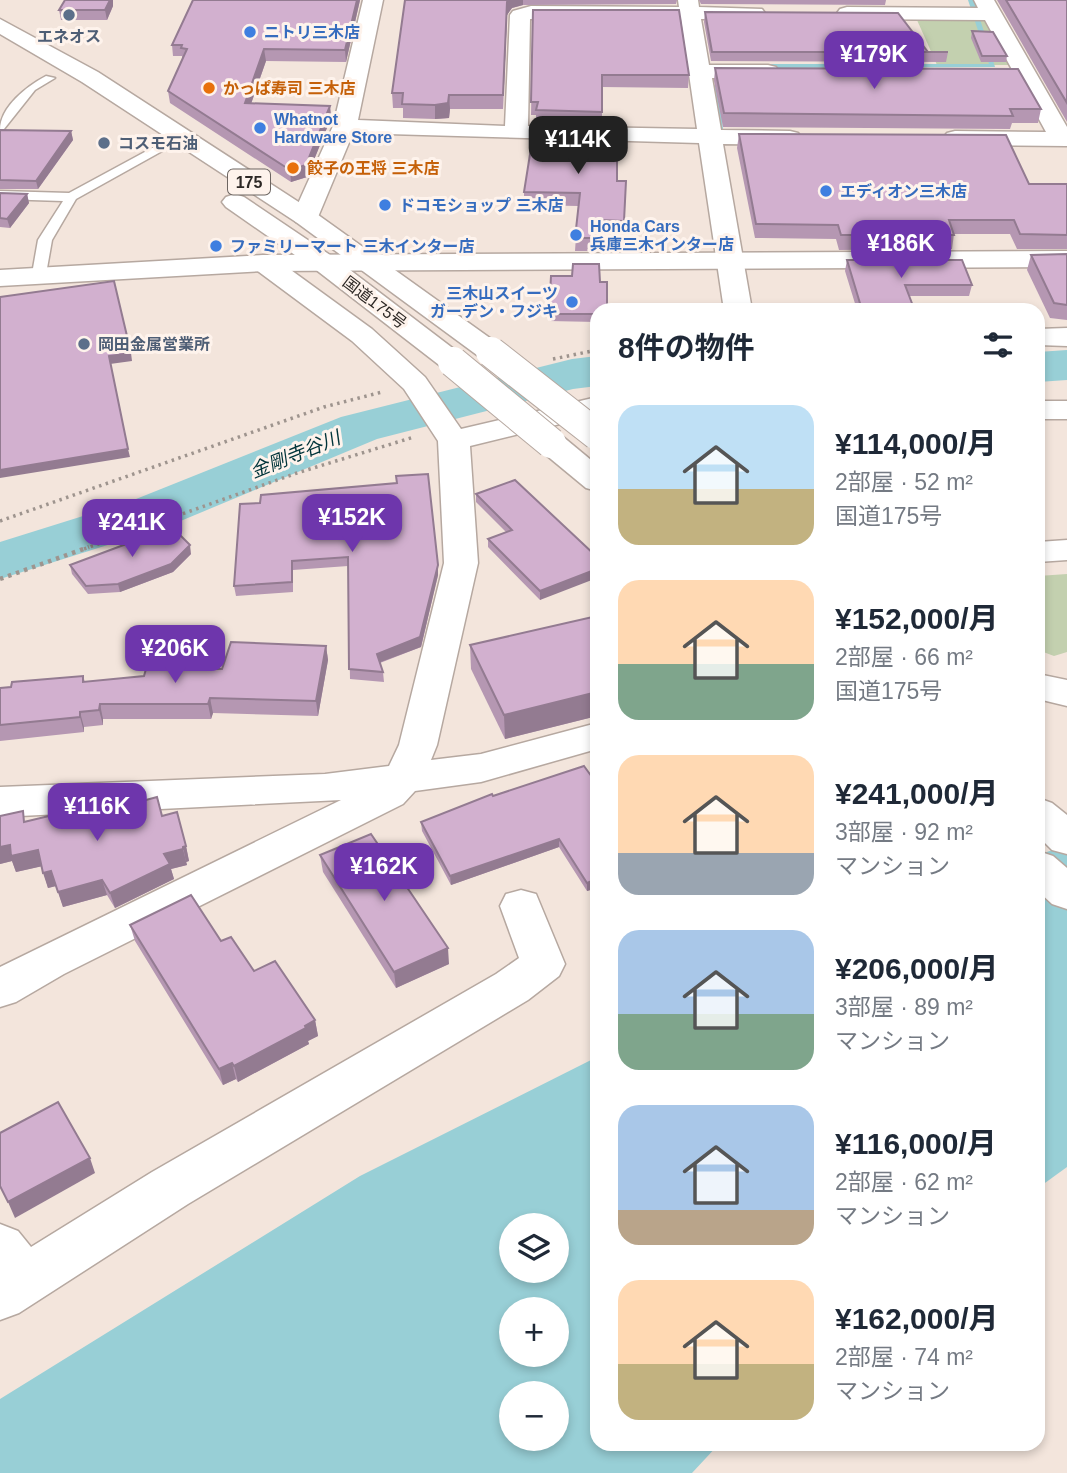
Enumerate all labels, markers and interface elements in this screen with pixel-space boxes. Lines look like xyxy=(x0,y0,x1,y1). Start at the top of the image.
marker: エネオス xyxy=(61,7,77,23)
marker: ニトリ三木店 xyxy=(242,24,258,40)
place label: ニトリ三木店 xyxy=(264,24,360,41)
place label: エネオス xyxy=(37,28,101,45)
pin: ¥179K xyxy=(825,32,923,91)
text: ¥179K xyxy=(840,41,908,67)
marker: かっぱ寿司 三木店 xyxy=(201,80,217,96)
place label: かっぱ寿司 三木店 xyxy=(223,80,355,97)
place label: Whatnot Hardware Store xyxy=(274,111,392,146)
pin: ¥114K xyxy=(529,116,627,176)
marker: Whatnot Hardware Store xyxy=(252,120,268,136)
text: ¥114K xyxy=(545,126,611,152)
marker: コスモ石油 xyxy=(96,135,112,151)
place label: コスモ石油 xyxy=(118,135,198,152)
marker: 餃子の王将 三木店 xyxy=(285,160,301,176)
place label: 餃子の王将 三木店 xyxy=(307,160,439,177)
road number: 175 xyxy=(228,170,270,194)
marker: エディオン三木店 xyxy=(818,183,834,199)
place label: エディオン三木店 xyxy=(840,183,967,200)
marker: ドコモショップ 三木店 xyxy=(377,197,393,213)
place label: ドコモショップ 三木店 xyxy=(399,197,563,214)
place label: Honda Cars 兵庫三木インター店 xyxy=(590,218,734,253)
pin: ¥186K xyxy=(852,220,950,280)
marker: Honda Cars 兵庫三木インター店 xyxy=(568,227,584,243)
text: ¥186K xyxy=(867,230,935,256)
marker: ファミリーマート 三木インター店 xyxy=(208,238,224,254)
place label: ファミリーマート 三木インター店 xyxy=(230,238,474,255)
street label: 国道175号 xyxy=(340,273,410,332)
place label: 三木山スイーツ ガーデン・フジキ xyxy=(430,285,558,320)
marker: 三木山スイーツ ガーデン・フジキ xyxy=(564,294,580,310)
icon: filters xyxy=(979,326,1017,364)
text: 8件の物件 xyxy=(618,331,755,364)
marker: 岡田金属営業所 xyxy=(76,336,92,352)
place label: 岡田金属営業所 xyxy=(98,336,210,353)
water label: 金剛寺谷川 xyxy=(247,426,345,482)
text: ¥114,000/月 xyxy=(835,427,997,460)
icon: home xyxy=(674,433,758,517)
text: 2部屋 · 52 m² xyxy=(835,469,973,495)
pin: ¥152K xyxy=(303,494,401,554)
pin: ¥241K xyxy=(83,500,181,559)
text: 国道175号 xyxy=(835,503,942,529)
text: ¥152K xyxy=(318,504,386,530)
text: ¥241K xyxy=(98,509,166,535)
text: ¥152,000/月 xyxy=(835,602,998,635)
icon: home xyxy=(674,608,758,692)
pin: ¥206K xyxy=(126,626,224,685)
text: ¥206K xyxy=(141,635,209,661)
text: 2部屋 · 66 m² xyxy=(835,644,973,670)
text: 国道175号 xyxy=(835,678,942,704)
text: ¥241,000/月 xyxy=(835,777,998,810)
icon: home xyxy=(674,783,758,867)
pin: ¥116K xyxy=(48,784,146,843)
text: ¥116K xyxy=(64,793,130,819)
text: 3部屋 · 92 m² xyxy=(835,819,973,845)
pin: ¥162K xyxy=(335,844,433,903)
text: ¥162K xyxy=(350,853,418,879)
text: マンション xyxy=(835,853,950,879)
text: ¥206,000/月 xyxy=(835,952,998,985)
icon: home xyxy=(674,958,758,1042)
text: 3部屋 · 89 m² xyxy=(835,994,973,1020)
text: マンション xyxy=(835,1028,950,1054)
text: ¥116,000/月 xyxy=(835,1127,997,1160)
icon: home xyxy=(674,1133,758,1217)
text: 2部屋 · 62 m² xyxy=(835,1169,973,1195)
text: マンション xyxy=(835,1203,950,1229)
map controls xyxy=(499,1213,569,1451)
button: layers xyxy=(499,1213,569,1283)
button: + xyxy=(499,1297,569,1367)
text: ¥162,000/月 xyxy=(835,1302,998,1335)
icon: home xyxy=(674,1308,758,1392)
text: 2部屋 · 74 m² xyxy=(835,1344,973,1370)
text: マンション xyxy=(835,1378,950,1404)
button: − xyxy=(499,1381,569,1451)

